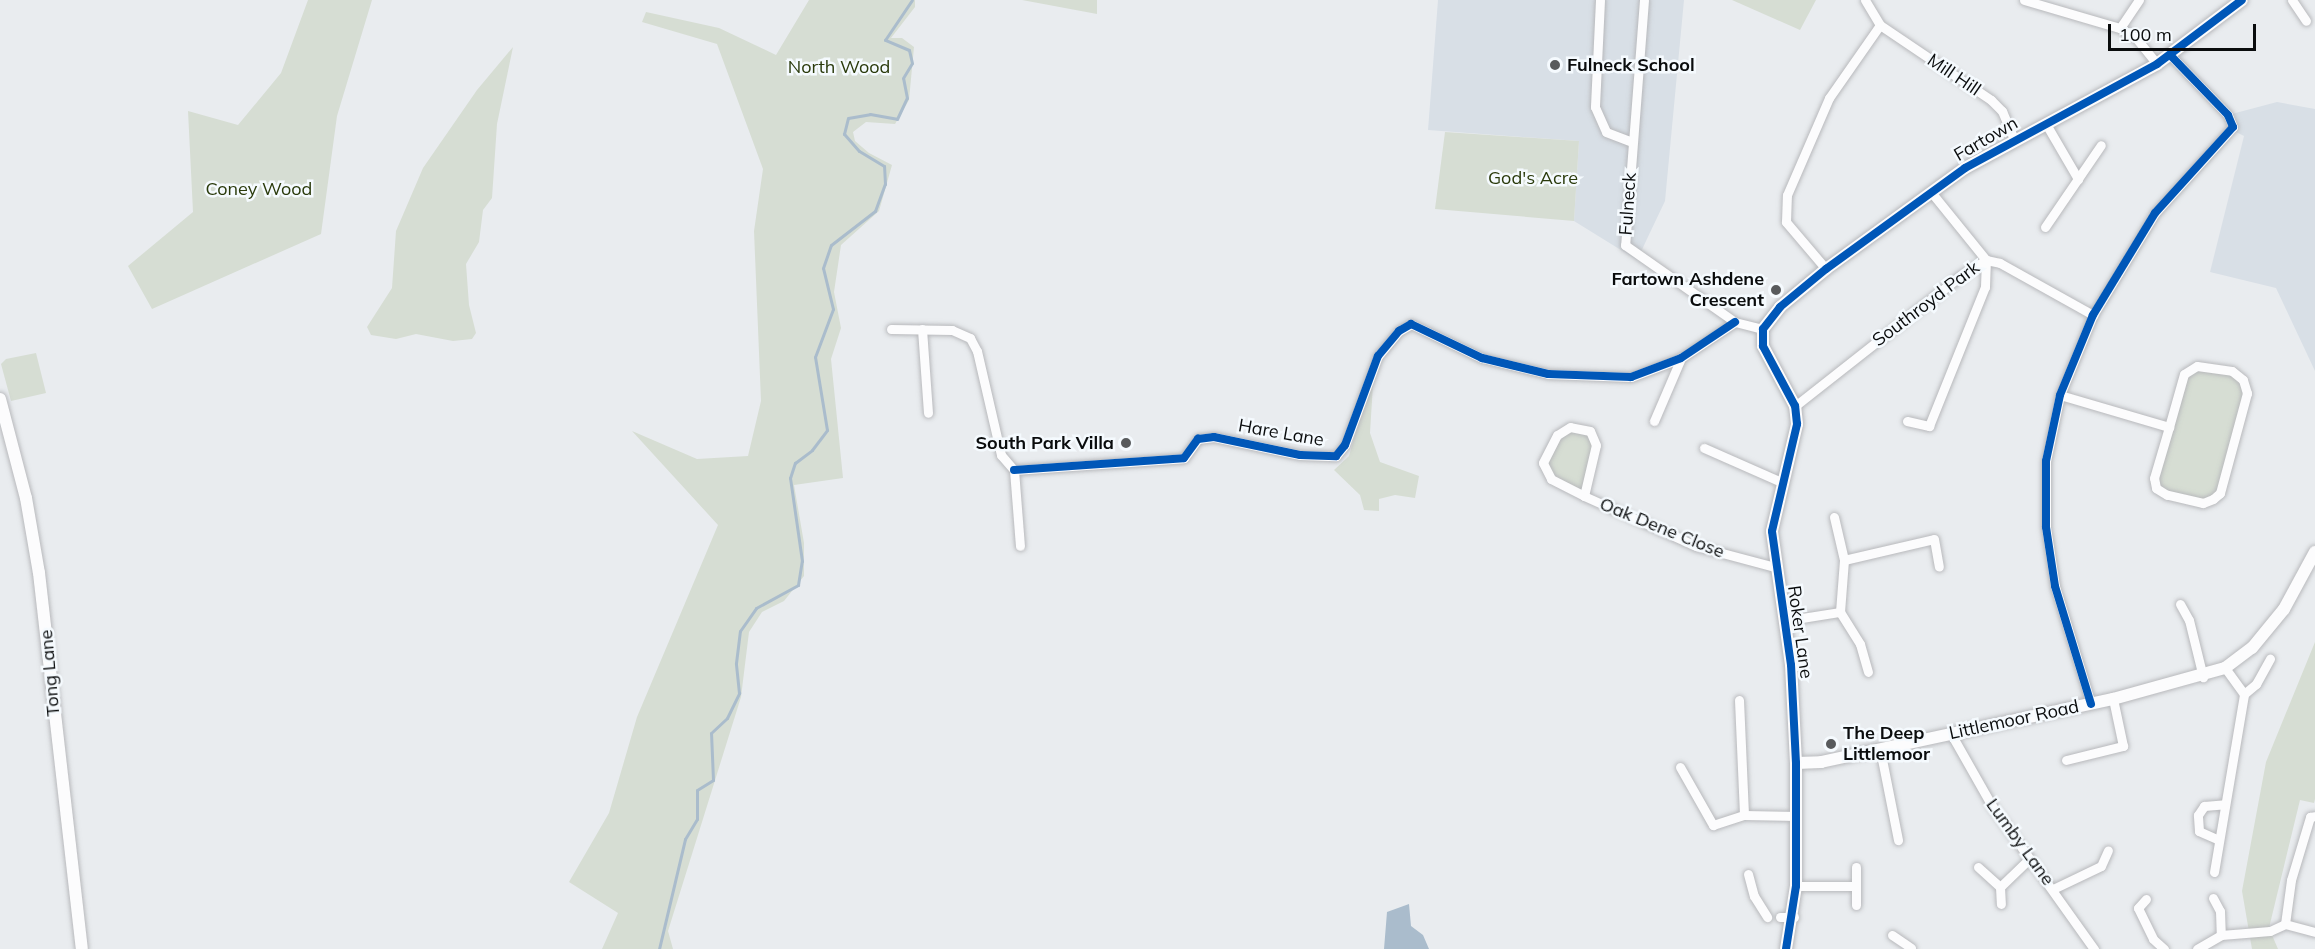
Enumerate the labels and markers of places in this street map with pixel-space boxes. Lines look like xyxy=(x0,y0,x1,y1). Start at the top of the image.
place label: Fulneck School xyxy=(1567,54,1695,76)
marker: Fulneck School xyxy=(1548,58,1562,72)
place label: Fartown Ashdene Crescent xyxy=(1611,269,1764,312)
marker: Fartown Ashdene Crescent xyxy=(1769,283,1783,297)
place label: South Park Villa xyxy=(975,432,1114,454)
marker: South Park Villa xyxy=(1119,436,1133,450)
place label: The Deep Littlemoor xyxy=(1843,723,1930,766)
marker: The Deep Littlemoor xyxy=(1824,737,1838,751)

